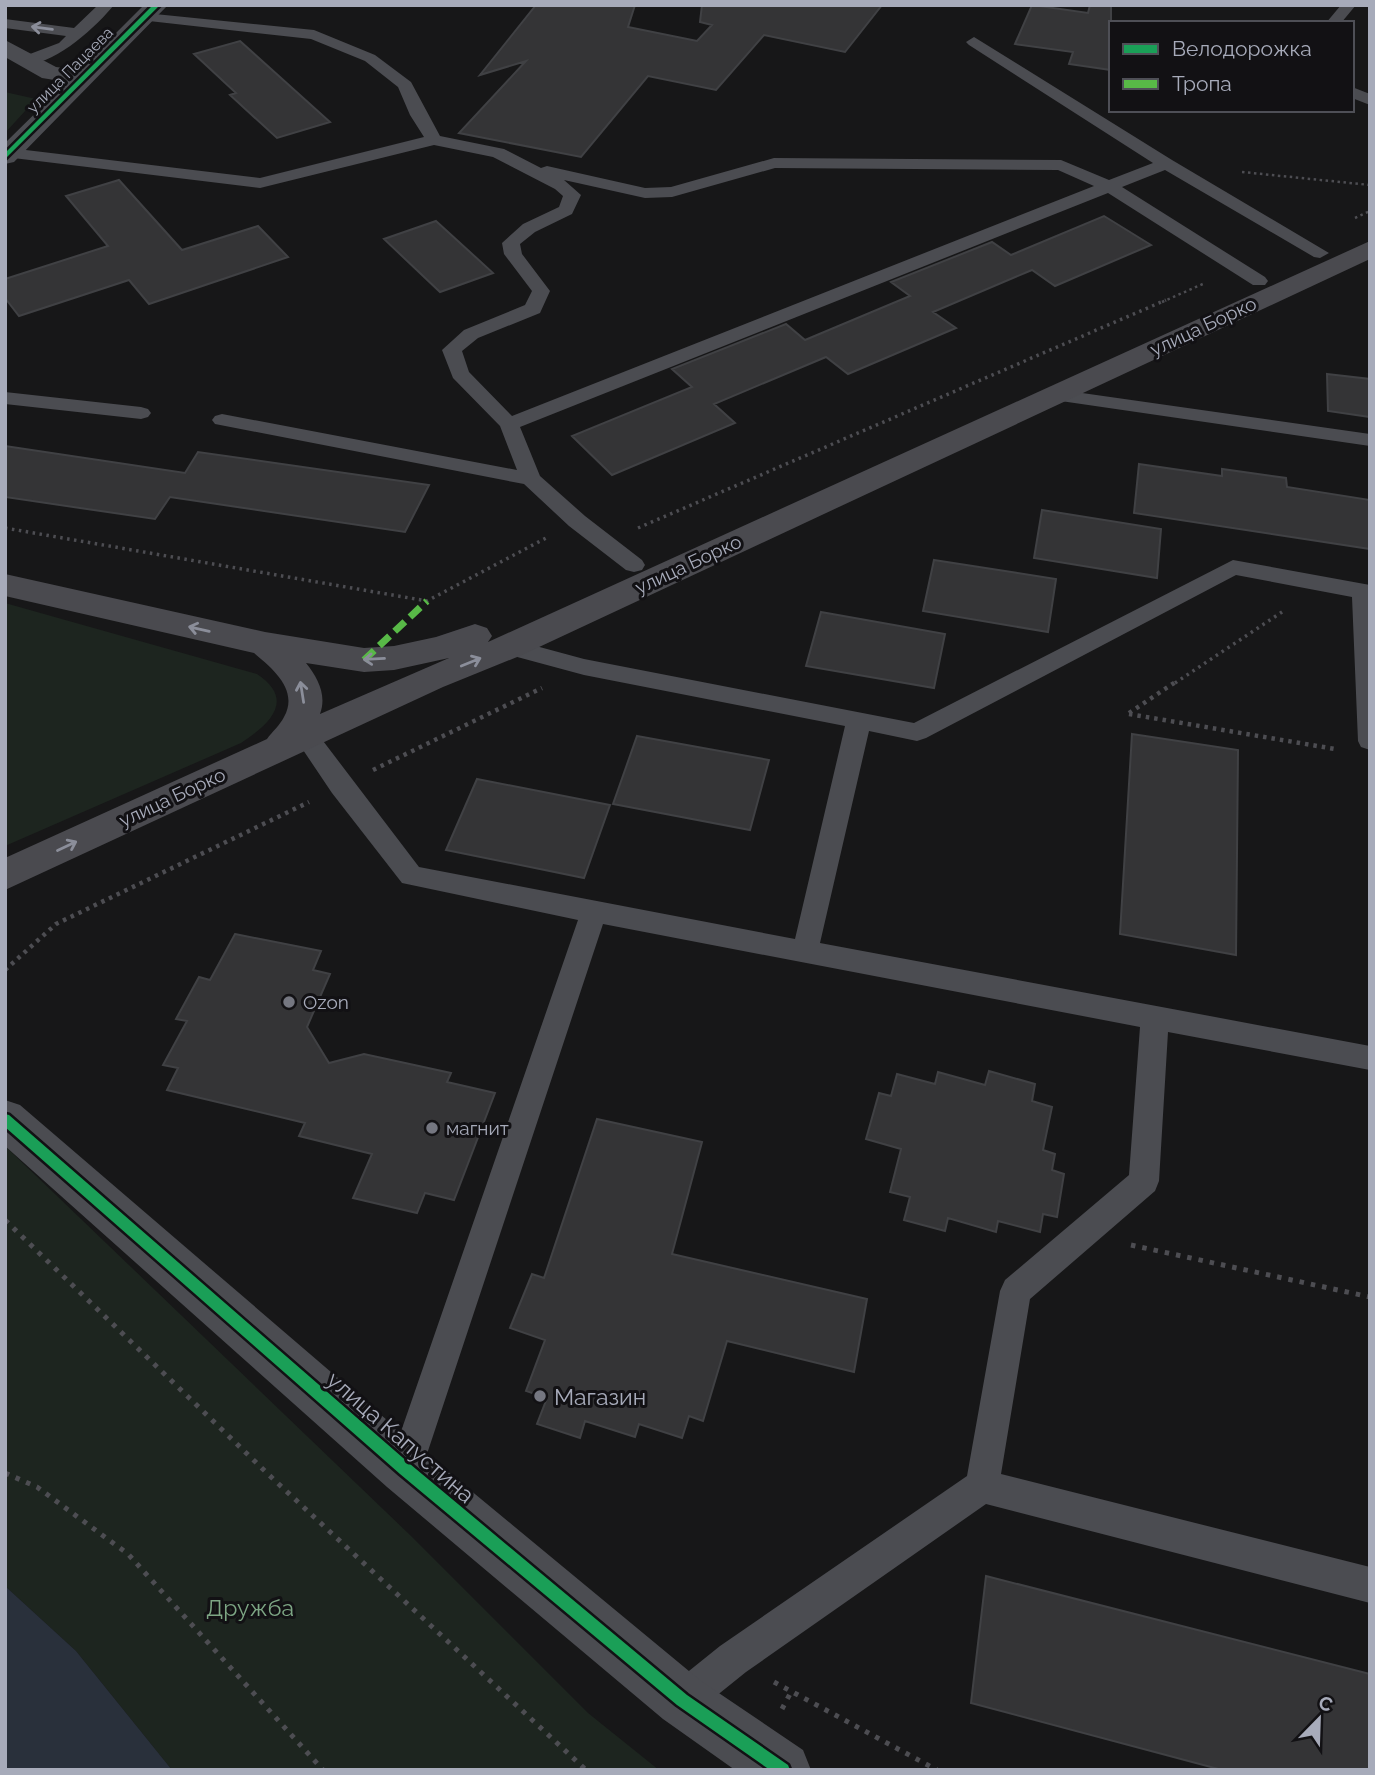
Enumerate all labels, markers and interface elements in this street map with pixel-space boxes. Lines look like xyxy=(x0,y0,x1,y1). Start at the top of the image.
legend xyxy=(1109,21,1354,112)
one-way arrow xyxy=(31,22,54,35)
street label: улица Пацаева xyxy=(23,23,117,117)
text: Велодорожка xyxy=(1172,36,1312,61)
text: Тропа xyxy=(1172,71,1232,96)
street label: улица Борко xyxy=(1146,292,1260,360)
street label: улица Борко xyxy=(631,530,745,598)
one-way arrow xyxy=(188,622,211,635)
one-way arrow xyxy=(363,653,386,666)
one-way arrow xyxy=(459,655,481,668)
one-way arrow xyxy=(295,681,308,704)
street label: улица Борко xyxy=(115,763,229,831)
one-way arrow xyxy=(56,839,77,852)
place label: Ozon xyxy=(303,991,349,1013)
marker: Ozon xyxy=(281,994,297,1010)
place label: магнит xyxy=(446,1117,509,1139)
marker: магнит xyxy=(424,1120,440,1136)
street label: улица Капустина xyxy=(322,1366,480,1508)
place label: Магазин xyxy=(554,1383,646,1410)
marker: Магазин xyxy=(532,1388,548,1404)
park label: Дружба xyxy=(206,1594,294,1621)
north arrow xyxy=(1284,1684,1354,1754)
text: С xyxy=(1315,1691,1336,1716)

